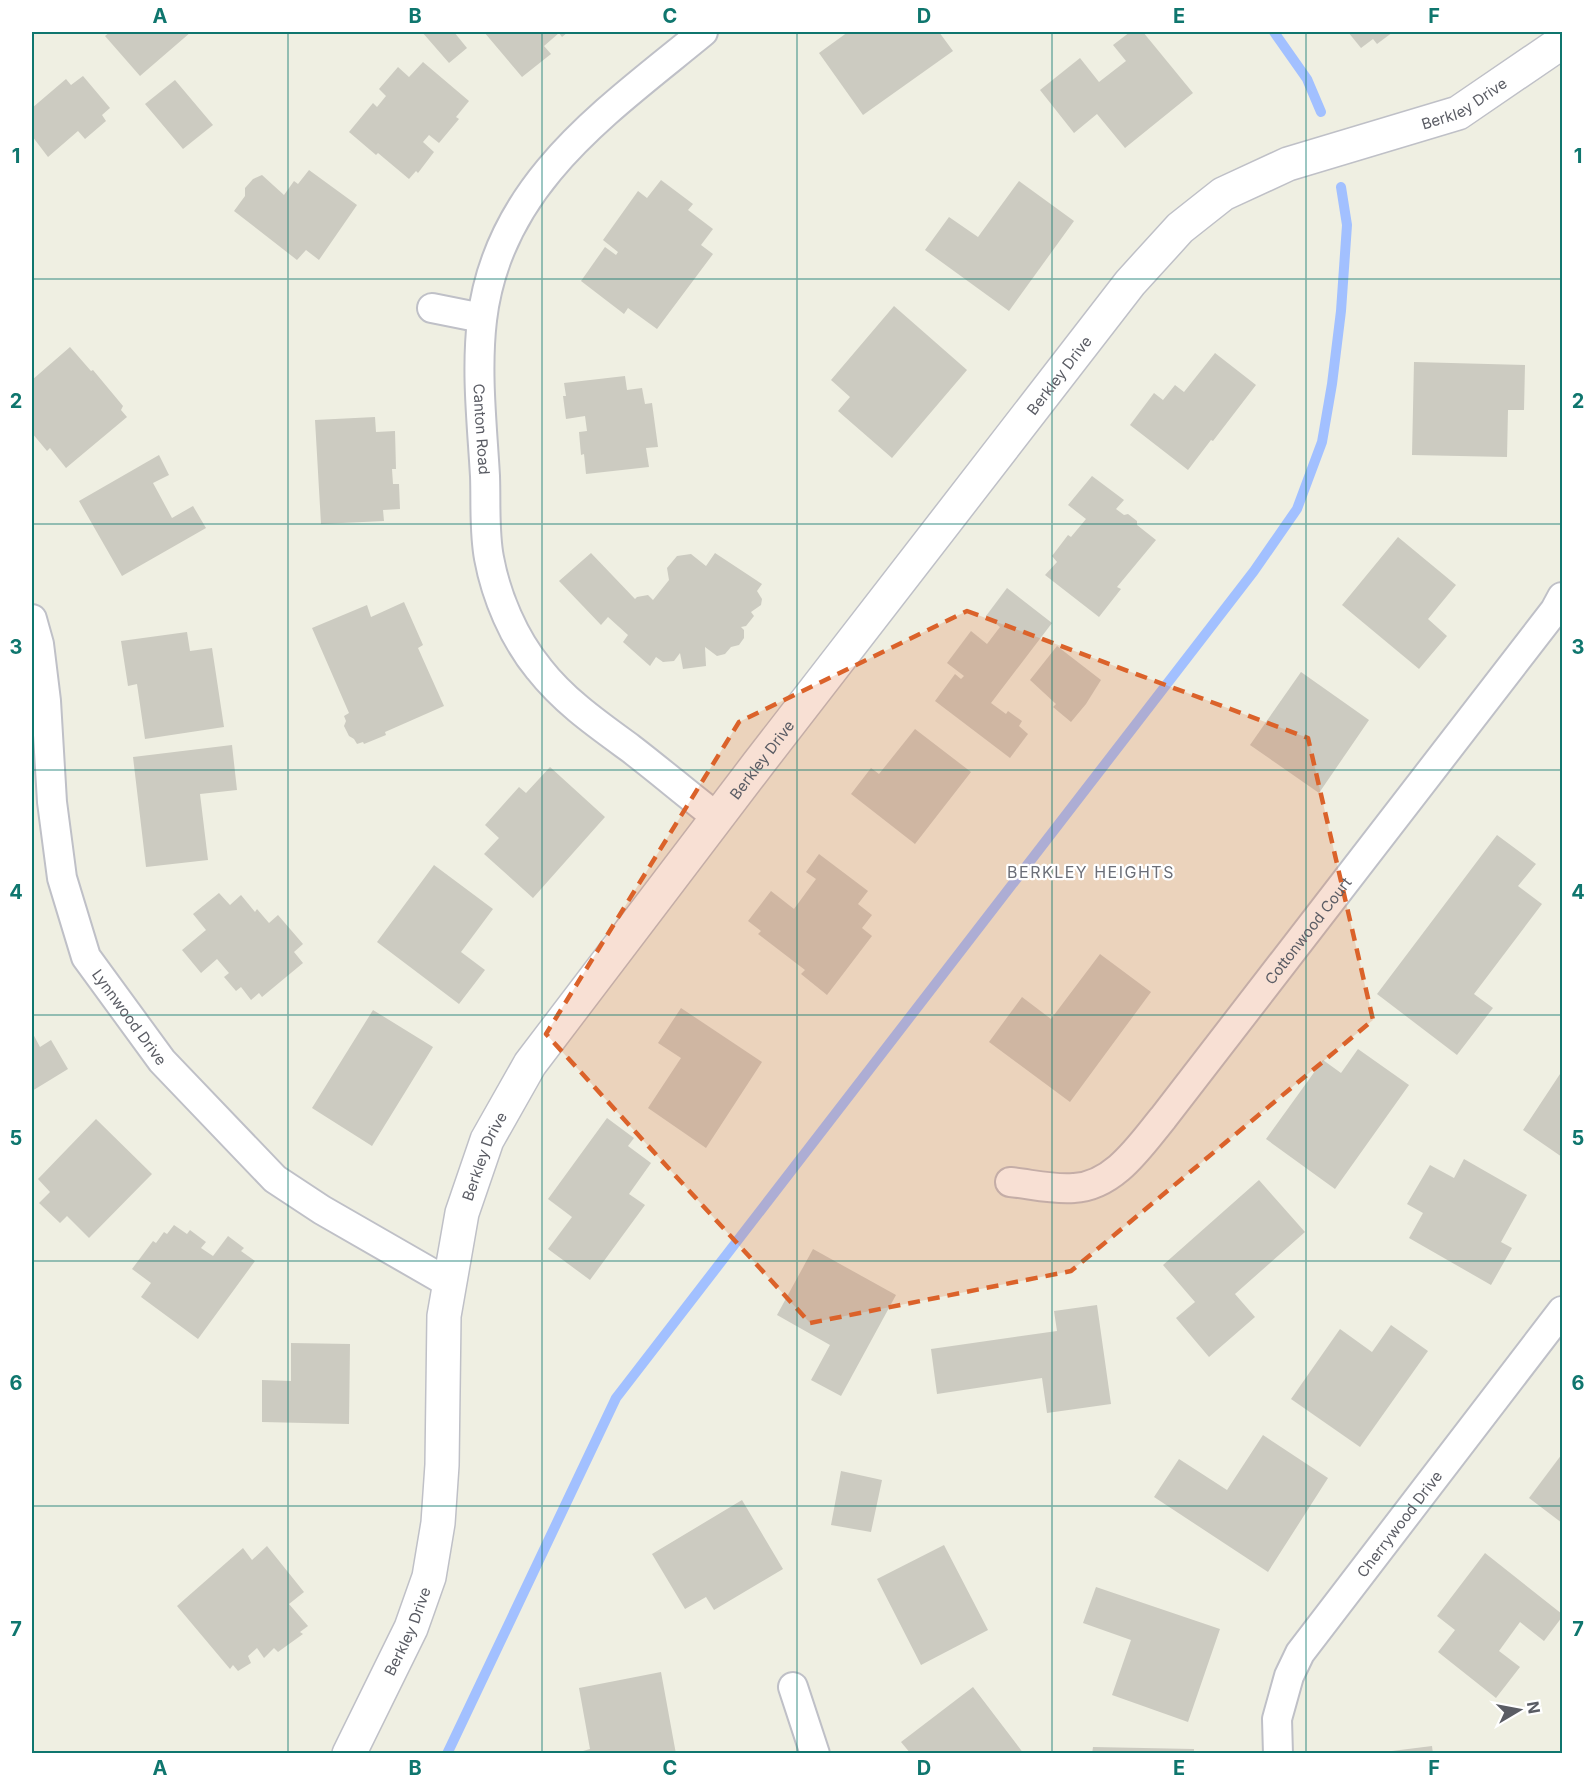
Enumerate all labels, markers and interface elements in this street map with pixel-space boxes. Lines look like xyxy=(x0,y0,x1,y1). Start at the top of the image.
text: A xyxy=(153,4,168,28)
text: B xyxy=(408,4,422,28)
text: C xyxy=(663,4,677,28)
text: D xyxy=(917,4,931,28)
text: E xyxy=(1173,4,1185,28)
text: F xyxy=(1428,4,1440,28)
street label: Berkley Drive xyxy=(1419,73,1510,133)
text: 1 xyxy=(12,144,20,168)
text: 1 xyxy=(1574,144,1582,168)
street label: Berkley Drive xyxy=(1022,332,1095,418)
street label: Canton Road xyxy=(470,383,494,475)
text: 2 xyxy=(10,389,22,413)
text: 2 xyxy=(1572,389,1584,413)
text: 3 xyxy=(10,635,22,659)
text: 3 xyxy=(1572,635,1584,659)
street label: Berkley Drive xyxy=(725,716,798,803)
district label: BERKLEY HEIGHTS xyxy=(1007,862,1175,882)
street label: Cottonwood Court xyxy=(1260,873,1355,988)
text: 4 xyxy=(9,880,23,904)
text: 4 xyxy=(1571,880,1585,904)
street label: Lynnwood Drive xyxy=(88,965,171,1069)
street label: Berkley Drive xyxy=(457,1108,511,1203)
text: 5 xyxy=(10,1126,22,1150)
text: 5 xyxy=(1572,1126,1584,1150)
text: 6 xyxy=(10,1371,23,1395)
text: 6 xyxy=(1572,1371,1585,1395)
street label: Cherrywood Drive xyxy=(1352,1467,1446,1581)
street label: Berkley Drive xyxy=(380,1584,434,1679)
text: 7 xyxy=(10,1617,22,1641)
text: 7 xyxy=(1572,1617,1584,1641)
north arrow xyxy=(1489,1680,1549,1740)
text: N xyxy=(1523,1700,1545,1715)
text: A xyxy=(153,1756,168,1780)
text: B xyxy=(408,1756,422,1780)
text: C xyxy=(663,1756,677,1780)
text: D xyxy=(917,1756,931,1780)
text: E xyxy=(1173,1756,1185,1780)
text: F xyxy=(1428,1756,1440,1780)

